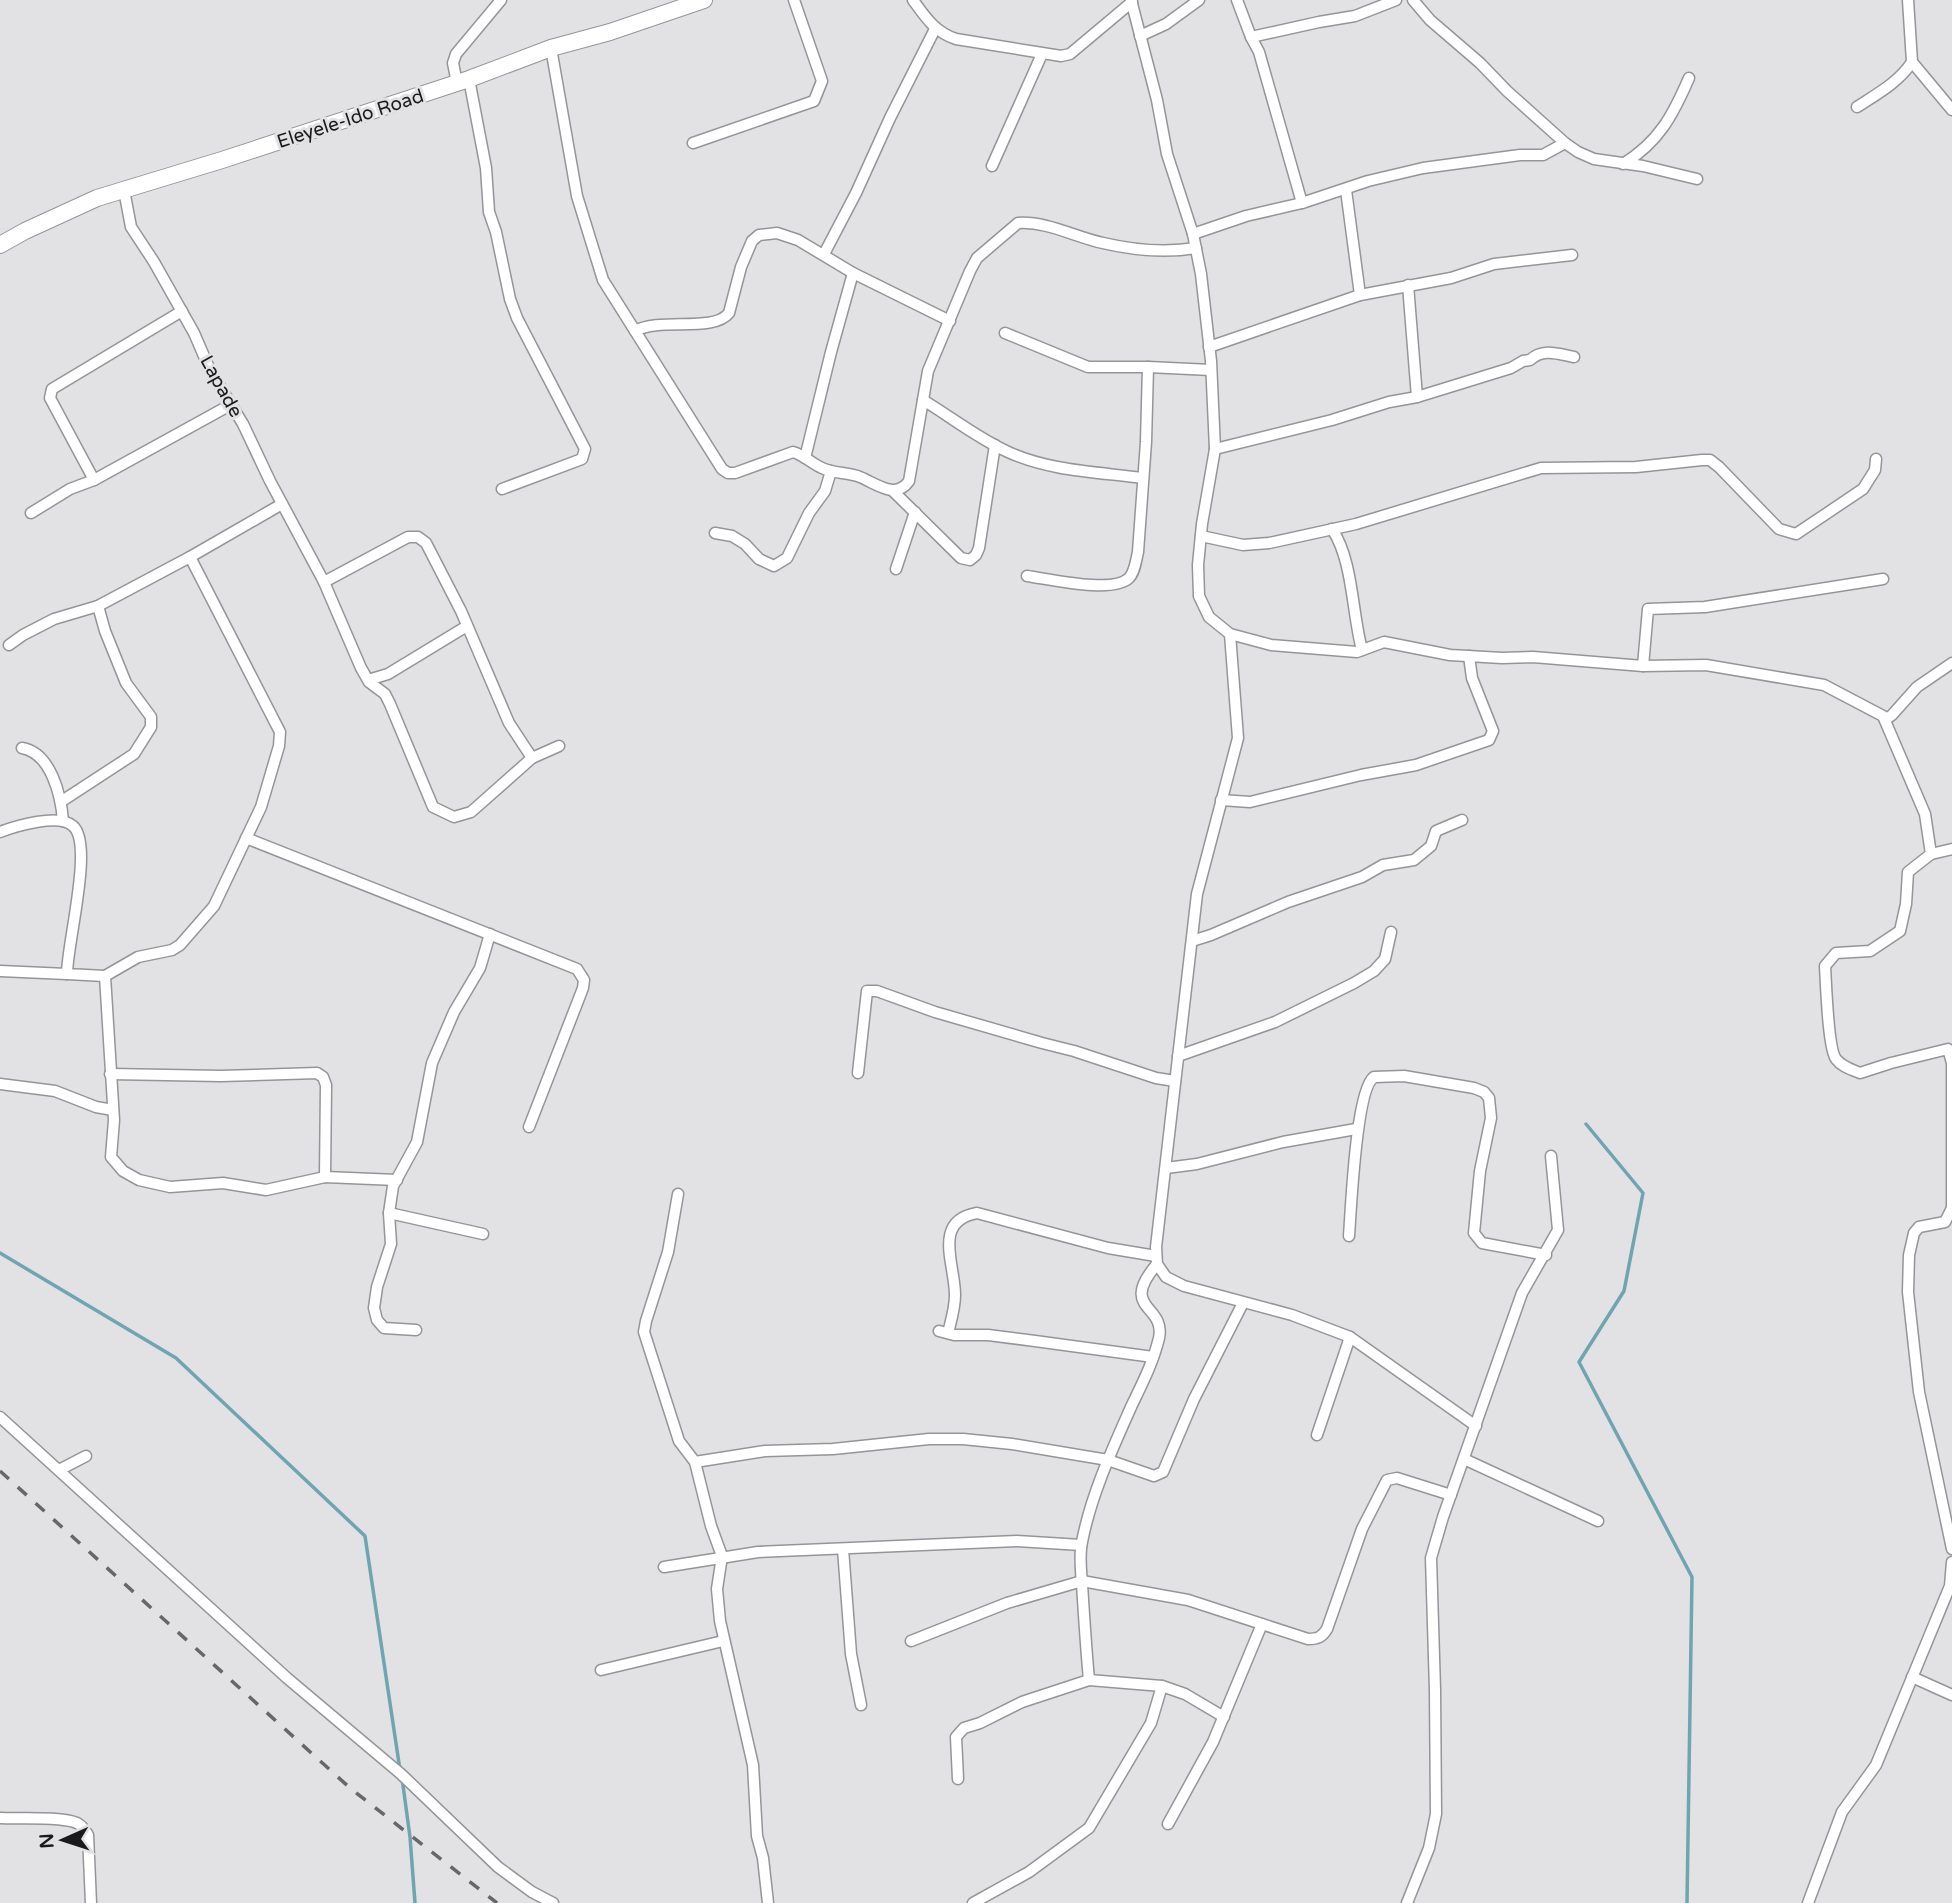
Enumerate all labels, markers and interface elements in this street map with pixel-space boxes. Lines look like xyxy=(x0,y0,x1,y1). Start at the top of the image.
street label: Eleyele-Ido Road xyxy=(274,85,426,153)
street label: Lapade xyxy=(195,352,247,421)
north arrow xyxy=(28,1805,98,1875)
text: N xyxy=(36,1833,58,1849)

